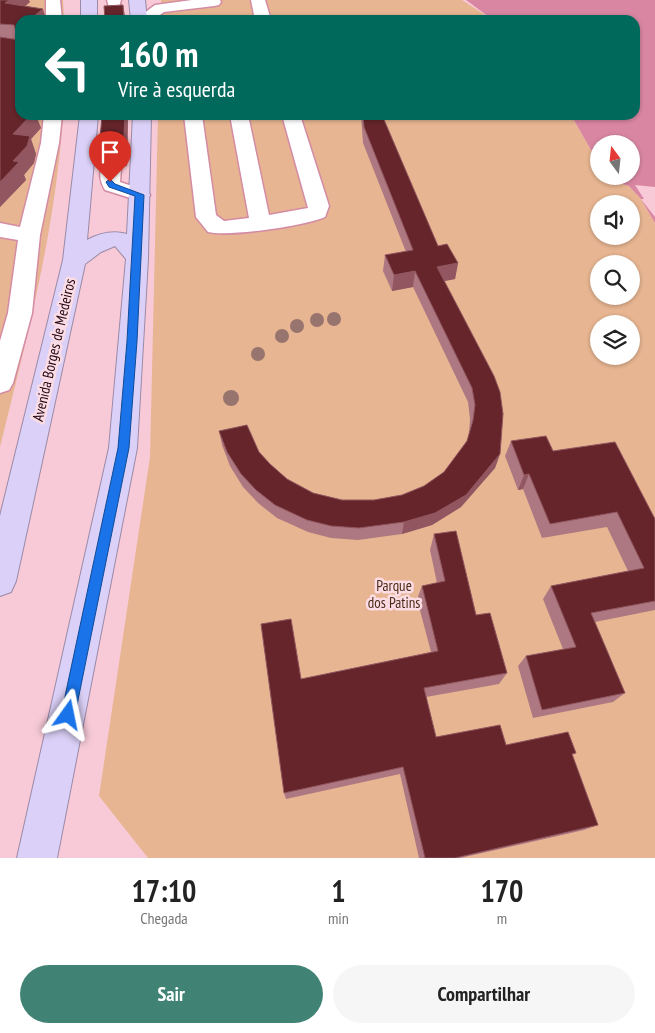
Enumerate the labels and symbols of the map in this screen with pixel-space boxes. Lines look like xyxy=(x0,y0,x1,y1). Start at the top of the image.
pin xyxy=(89,131,131,182)
north arrow xyxy=(590,135,640,185)
street label: Avenida Borges de Medeiros xyxy=(28,277,79,423)
park label: Parque dos Patins xyxy=(368,576,420,612)
position arrow xyxy=(41,688,93,740)

